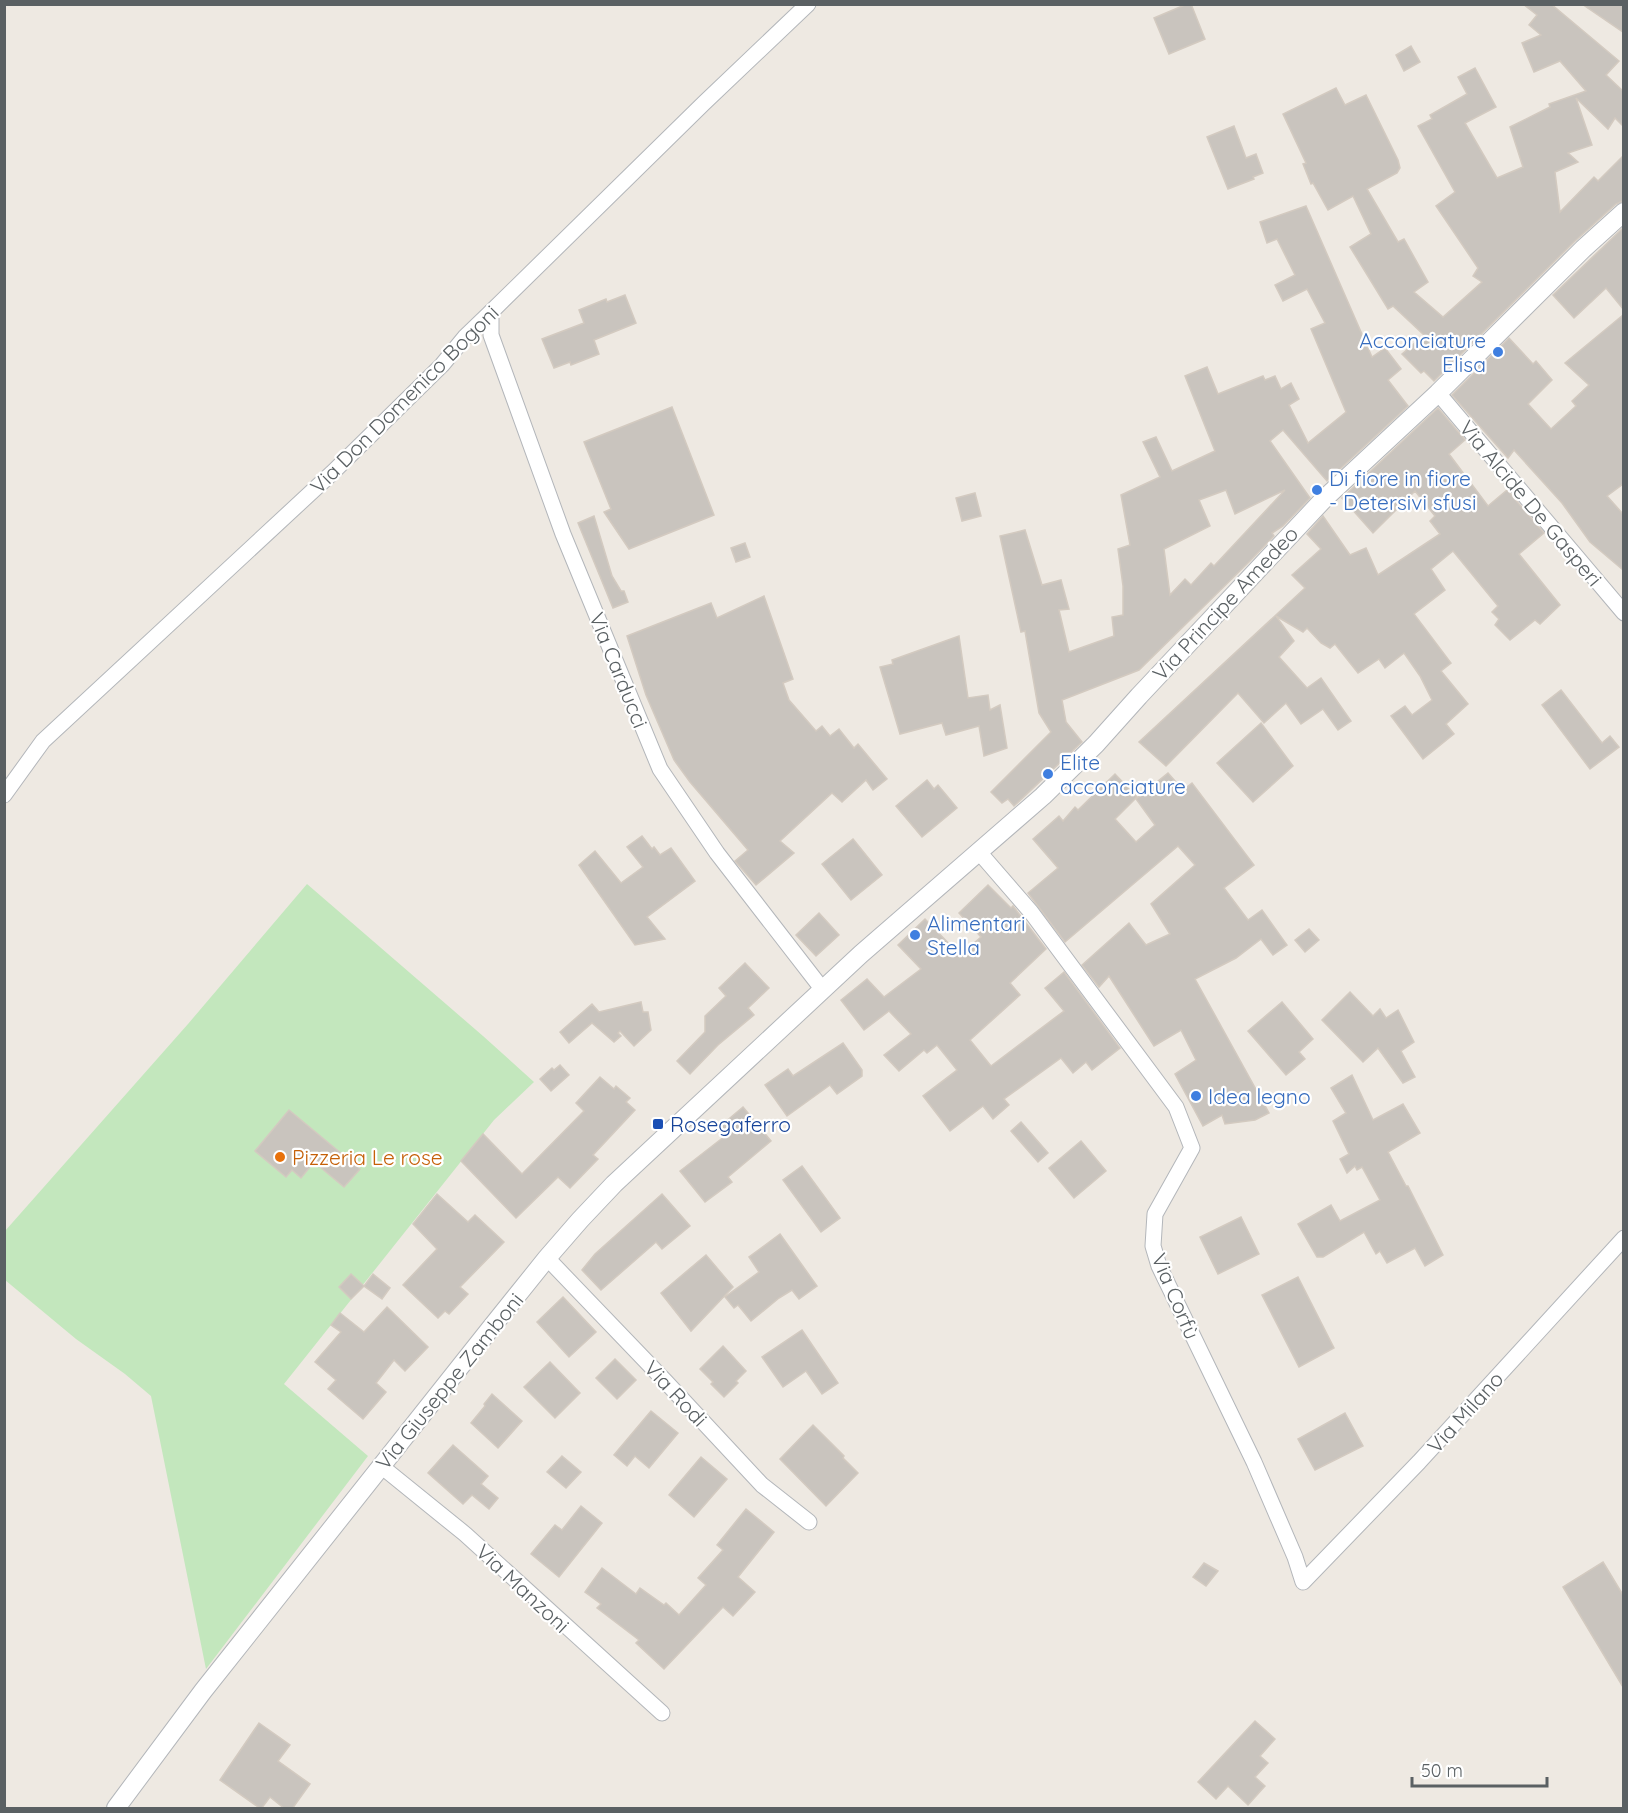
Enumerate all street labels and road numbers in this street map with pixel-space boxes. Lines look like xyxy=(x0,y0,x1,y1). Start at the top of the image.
street label: Via Don Domenico Bogoni xyxy=(304,299,504,499)
street label: Via Alcide De Gasperi xyxy=(1454,415,1608,591)
street label: Via Principe Amedeo xyxy=(1147,520,1303,686)
street label: Via Carducci xyxy=(584,608,654,732)
street label: Via Corfù xyxy=(1146,1249,1206,1343)
street label: Via Giuseppe Zamboni xyxy=(370,1287,528,1475)
street label: Via Rodi xyxy=(639,1355,713,1431)
street label: Via Milano xyxy=(1421,1366,1509,1458)
street label: Via Manzoni xyxy=(471,1538,575,1638)

